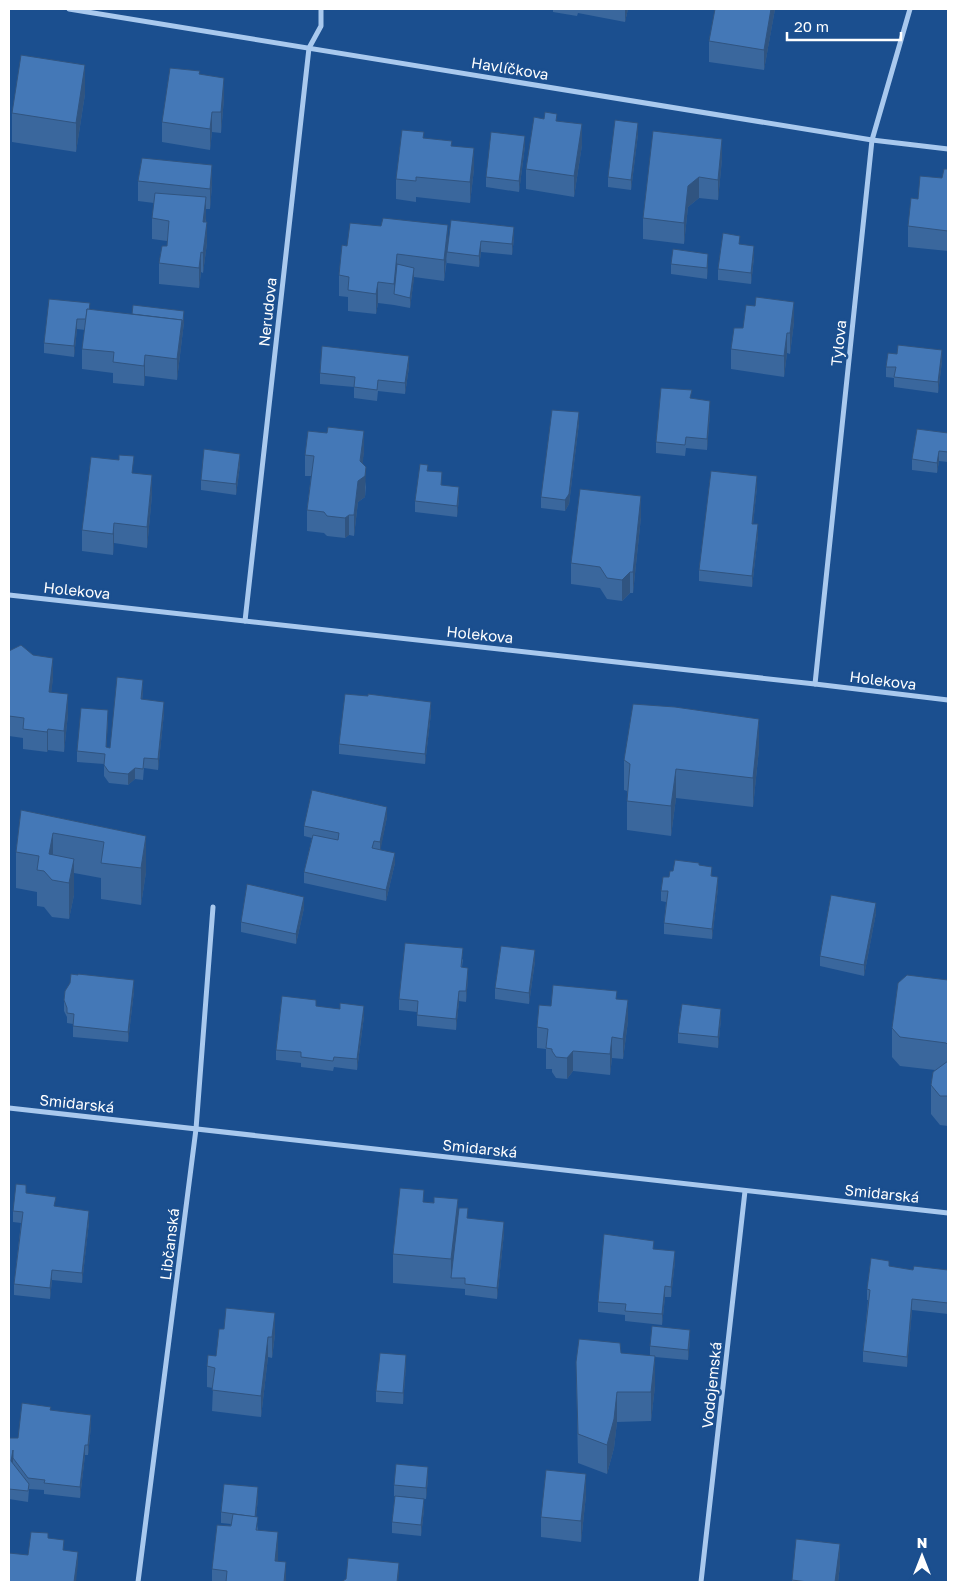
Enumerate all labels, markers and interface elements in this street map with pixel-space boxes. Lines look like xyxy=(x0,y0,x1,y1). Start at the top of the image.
scale bar xyxy=(787,10,901,42)
text: 20 m xyxy=(794,17,829,35)
street label: Havlíčkova xyxy=(470,53,550,83)
street label: Nerudova xyxy=(254,277,280,347)
street label: Tylova xyxy=(827,319,849,367)
street label: Holekova xyxy=(43,578,111,602)
street label: Holekova xyxy=(446,622,514,646)
street label: Holekova xyxy=(849,667,917,693)
street label: Smidarská xyxy=(39,1090,115,1116)
street label: Smidarská xyxy=(442,1135,518,1161)
street label: Smidarská xyxy=(844,1180,920,1206)
street label: Libčanská xyxy=(156,1207,182,1281)
street label: Vodojemská xyxy=(697,1341,725,1429)
north arrow xyxy=(897,1531,947,1581)
text: N xyxy=(917,1534,927,1551)

